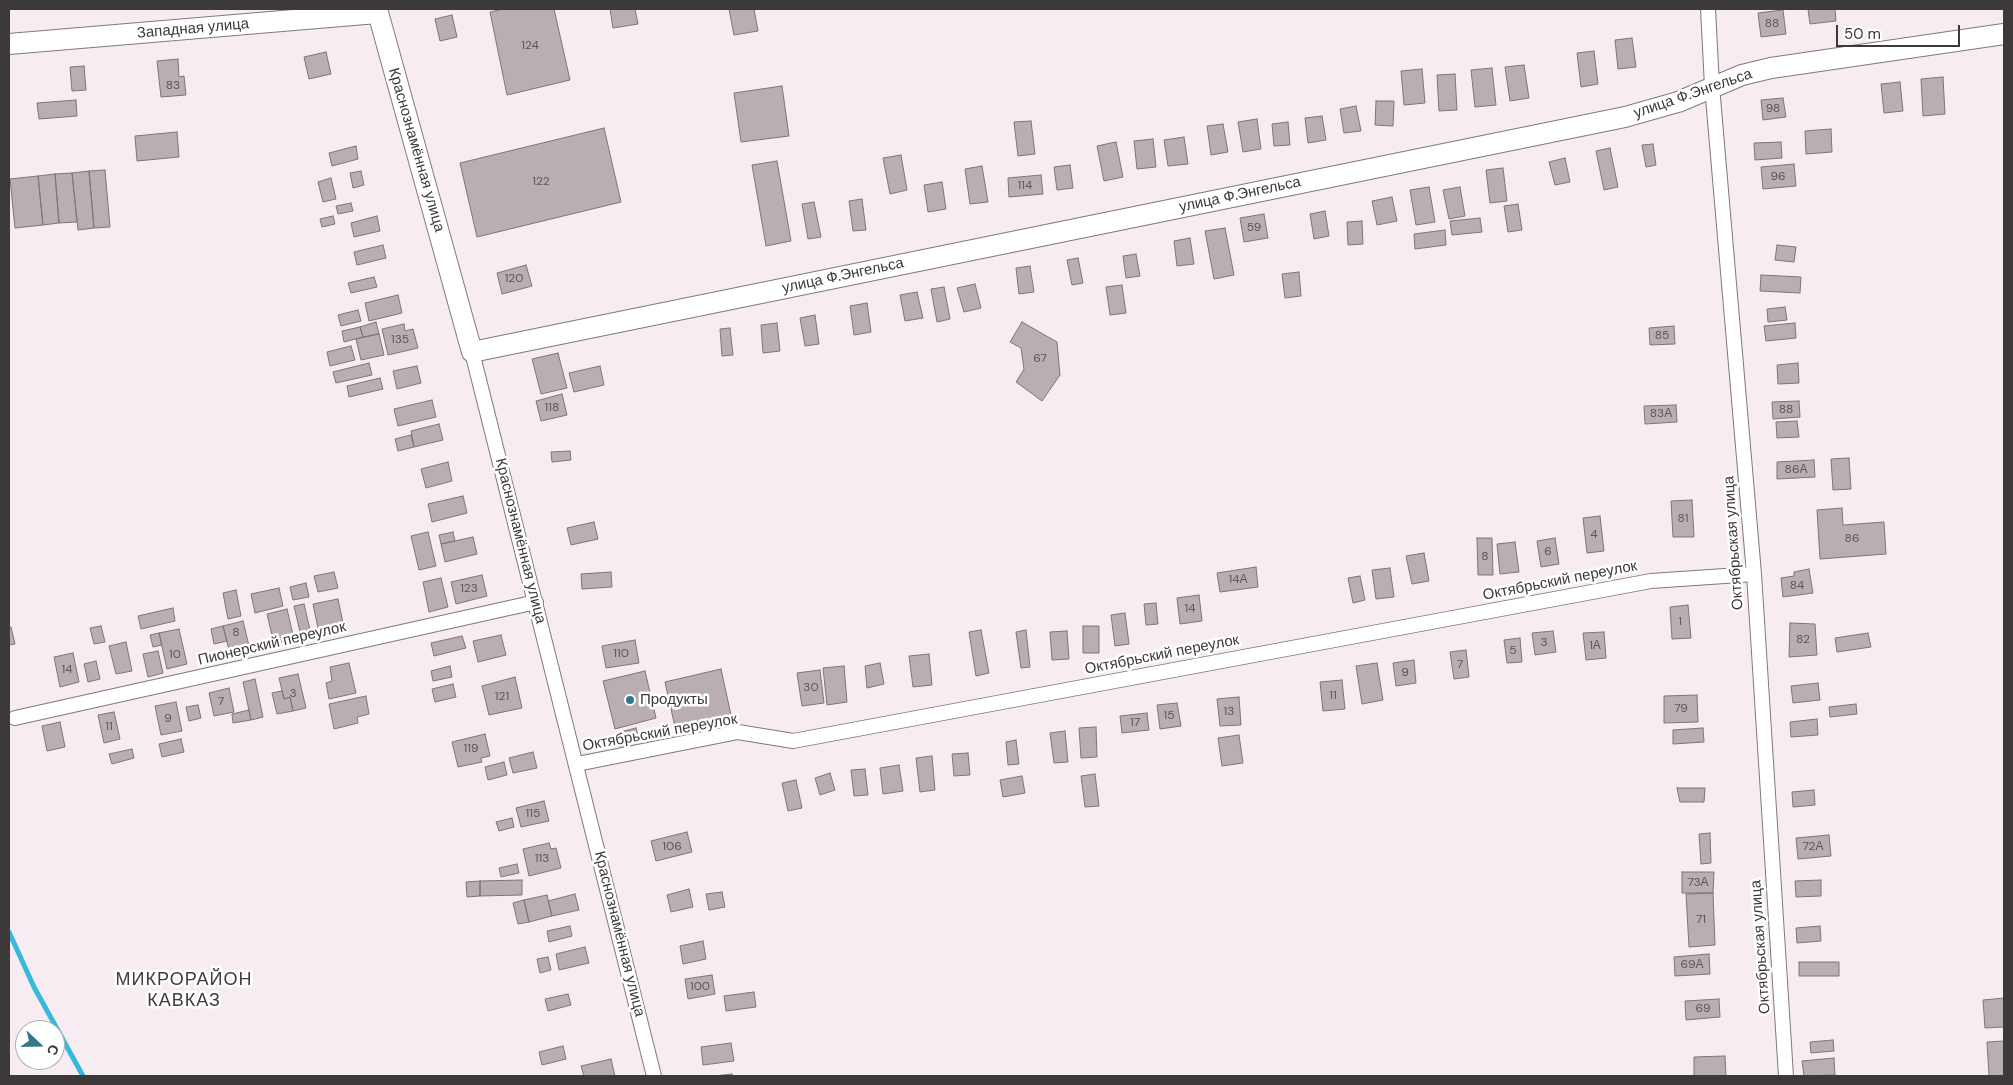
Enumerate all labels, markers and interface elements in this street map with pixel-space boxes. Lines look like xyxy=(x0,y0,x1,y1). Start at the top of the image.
street label: Западная улица xyxy=(136,15,250,43)
scale bar xyxy=(1838,15,1962,47)
house number: 88 xyxy=(1765,17,1779,31)
text: 50 m xyxy=(1844,24,1881,44)
house number: 124 xyxy=(521,39,539,53)
street label: улица Ф.Энгельса xyxy=(1631,65,1755,123)
street label: Краснознамённая улица xyxy=(384,66,448,234)
house number: 83 xyxy=(166,79,180,93)
house number: 98 xyxy=(1766,102,1780,116)
house number: 96 xyxy=(1770,170,1786,184)
street label: улица Ф.Энгельса xyxy=(1177,173,1303,217)
house number: 122 xyxy=(532,175,550,189)
house number: 114 xyxy=(1018,179,1032,193)
house number: 59 xyxy=(1247,221,1261,235)
street label: улица Ф.Энгельса xyxy=(780,254,906,298)
house number: 120 xyxy=(505,272,523,286)
house number: 85 xyxy=(1655,329,1669,343)
house number: 135 xyxy=(391,333,409,347)
house number: 67 xyxy=(1033,352,1047,366)
house number: 118 xyxy=(545,401,559,415)
house number: 88 xyxy=(1779,403,1793,417)
house number: 83А xyxy=(1650,407,1672,421)
street label: Краснознамённая улица xyxy=(491,456,549,626)
house number: 86А xyxy=(1785,463,1807,477)
street label: Октябрьская улица xyxy=(1720,475,1748,611)
house number: 81 xyxy=(1678,512,1688,526)
house number: 4 xyxy=(1590,528,1598,542)
house number: 86 xyxy=(1845,532,1859,546)
house number: 6 xyxy=(1544,545,1552,559)
house number: 8 xyxy=(1481,550,1489,564)
street label: Октябрьский переулок xyxy=(1481,557,1639,605)
house number: 14А xyxy=(1228,573,1248,587)
house number: 84 xyxy=(1790,579,1804,593)
house number: 123 xyxy=(460,582,478,596)
house number: 14 xyxy=(1184,602,1196,616)
house number: 1 xyxy=(1678,615,1682,629)
street label: Пионерский переулок xyxy=(196,618,348,670)
house number: 8 xyxy=(232,626,240,640)
street label: Октябрьский переулок xyxy=(1083,631,1241,679)
house number: 82 xyxy=(1796,633,1810,647)
house number: 3 xyxy=(1540,636,1548,650)
house number: 1А xyxy=(1589,639,1601,653)
house number: 5 xyxy=(1509,644,1517,658)
house number: 110 xyxy=(613,647,629,661)
house number: 10 xyxy=(169,648,181,662)
house number: 7 xyxy=(1457,658,1463,672)
house number: 14 xyxy=(61,663,73,677)
house number: 9 xyxy=(1401,666,1409,680)
house number: 30 xyxy=(803,681,819,695)
house number: 3 xyxy=(289,687,297,701)
house number: 11 xyxy=(1329,689,1337,703)
house number: 121 xyxy=(495,690,509,704)
place label: Продукты xyxy=(640,691,708,709)
marker: Продукты xyxy=(624,694,636,706)
house number: 7 xyxy=(218,695,224,709)
house number: 79 xyxy=(1674,702,1688,716)
house number: 13 xyxy=(1224,705,1234,719)
house number: 15 xyxy=(1163,709,1175,723)
street label: Октябрьский переулок xyxy=(581,711,739,755)
house number: 9 xyxy=(164,712,172,726)
house number: 17 xyxy=(1130,716,1140,730)
house number: 11 xyxy=(105,720,113,734)
house number: 119 xyxy=(463,742,479,756)
house number: 115 xyxy=(526,807,540,821)
house number: 106 xyxy=(662,840,682,854)
house number: 72А xyxy=(1802,840,1824,854)
street label: Краснознамённая улица xyxy=(590,849,648,1019)
house number: 113 xyxy=(535,852,549,866)
house number: 73А xyxy=(1687,876,1709,890)
street label: Октябрьская улица xyxy=(1747,879,1775,1015)
house number: 71 xyxy=(1696,913,1706,927)
house number: 69А xyxy=(1681,958,1703,972)
district label: МИКРОРАЙОН КАВКАЗ xyxy=(114,969,254,1012)
house number: 100 xyxy=(690,980,710,994)
house number: 69 xyxy=(1696,1002,1710,1016)
north arrow xyxy=(15,1020,65,1070)
text: С xyxy=(43,1042,63,1058)

